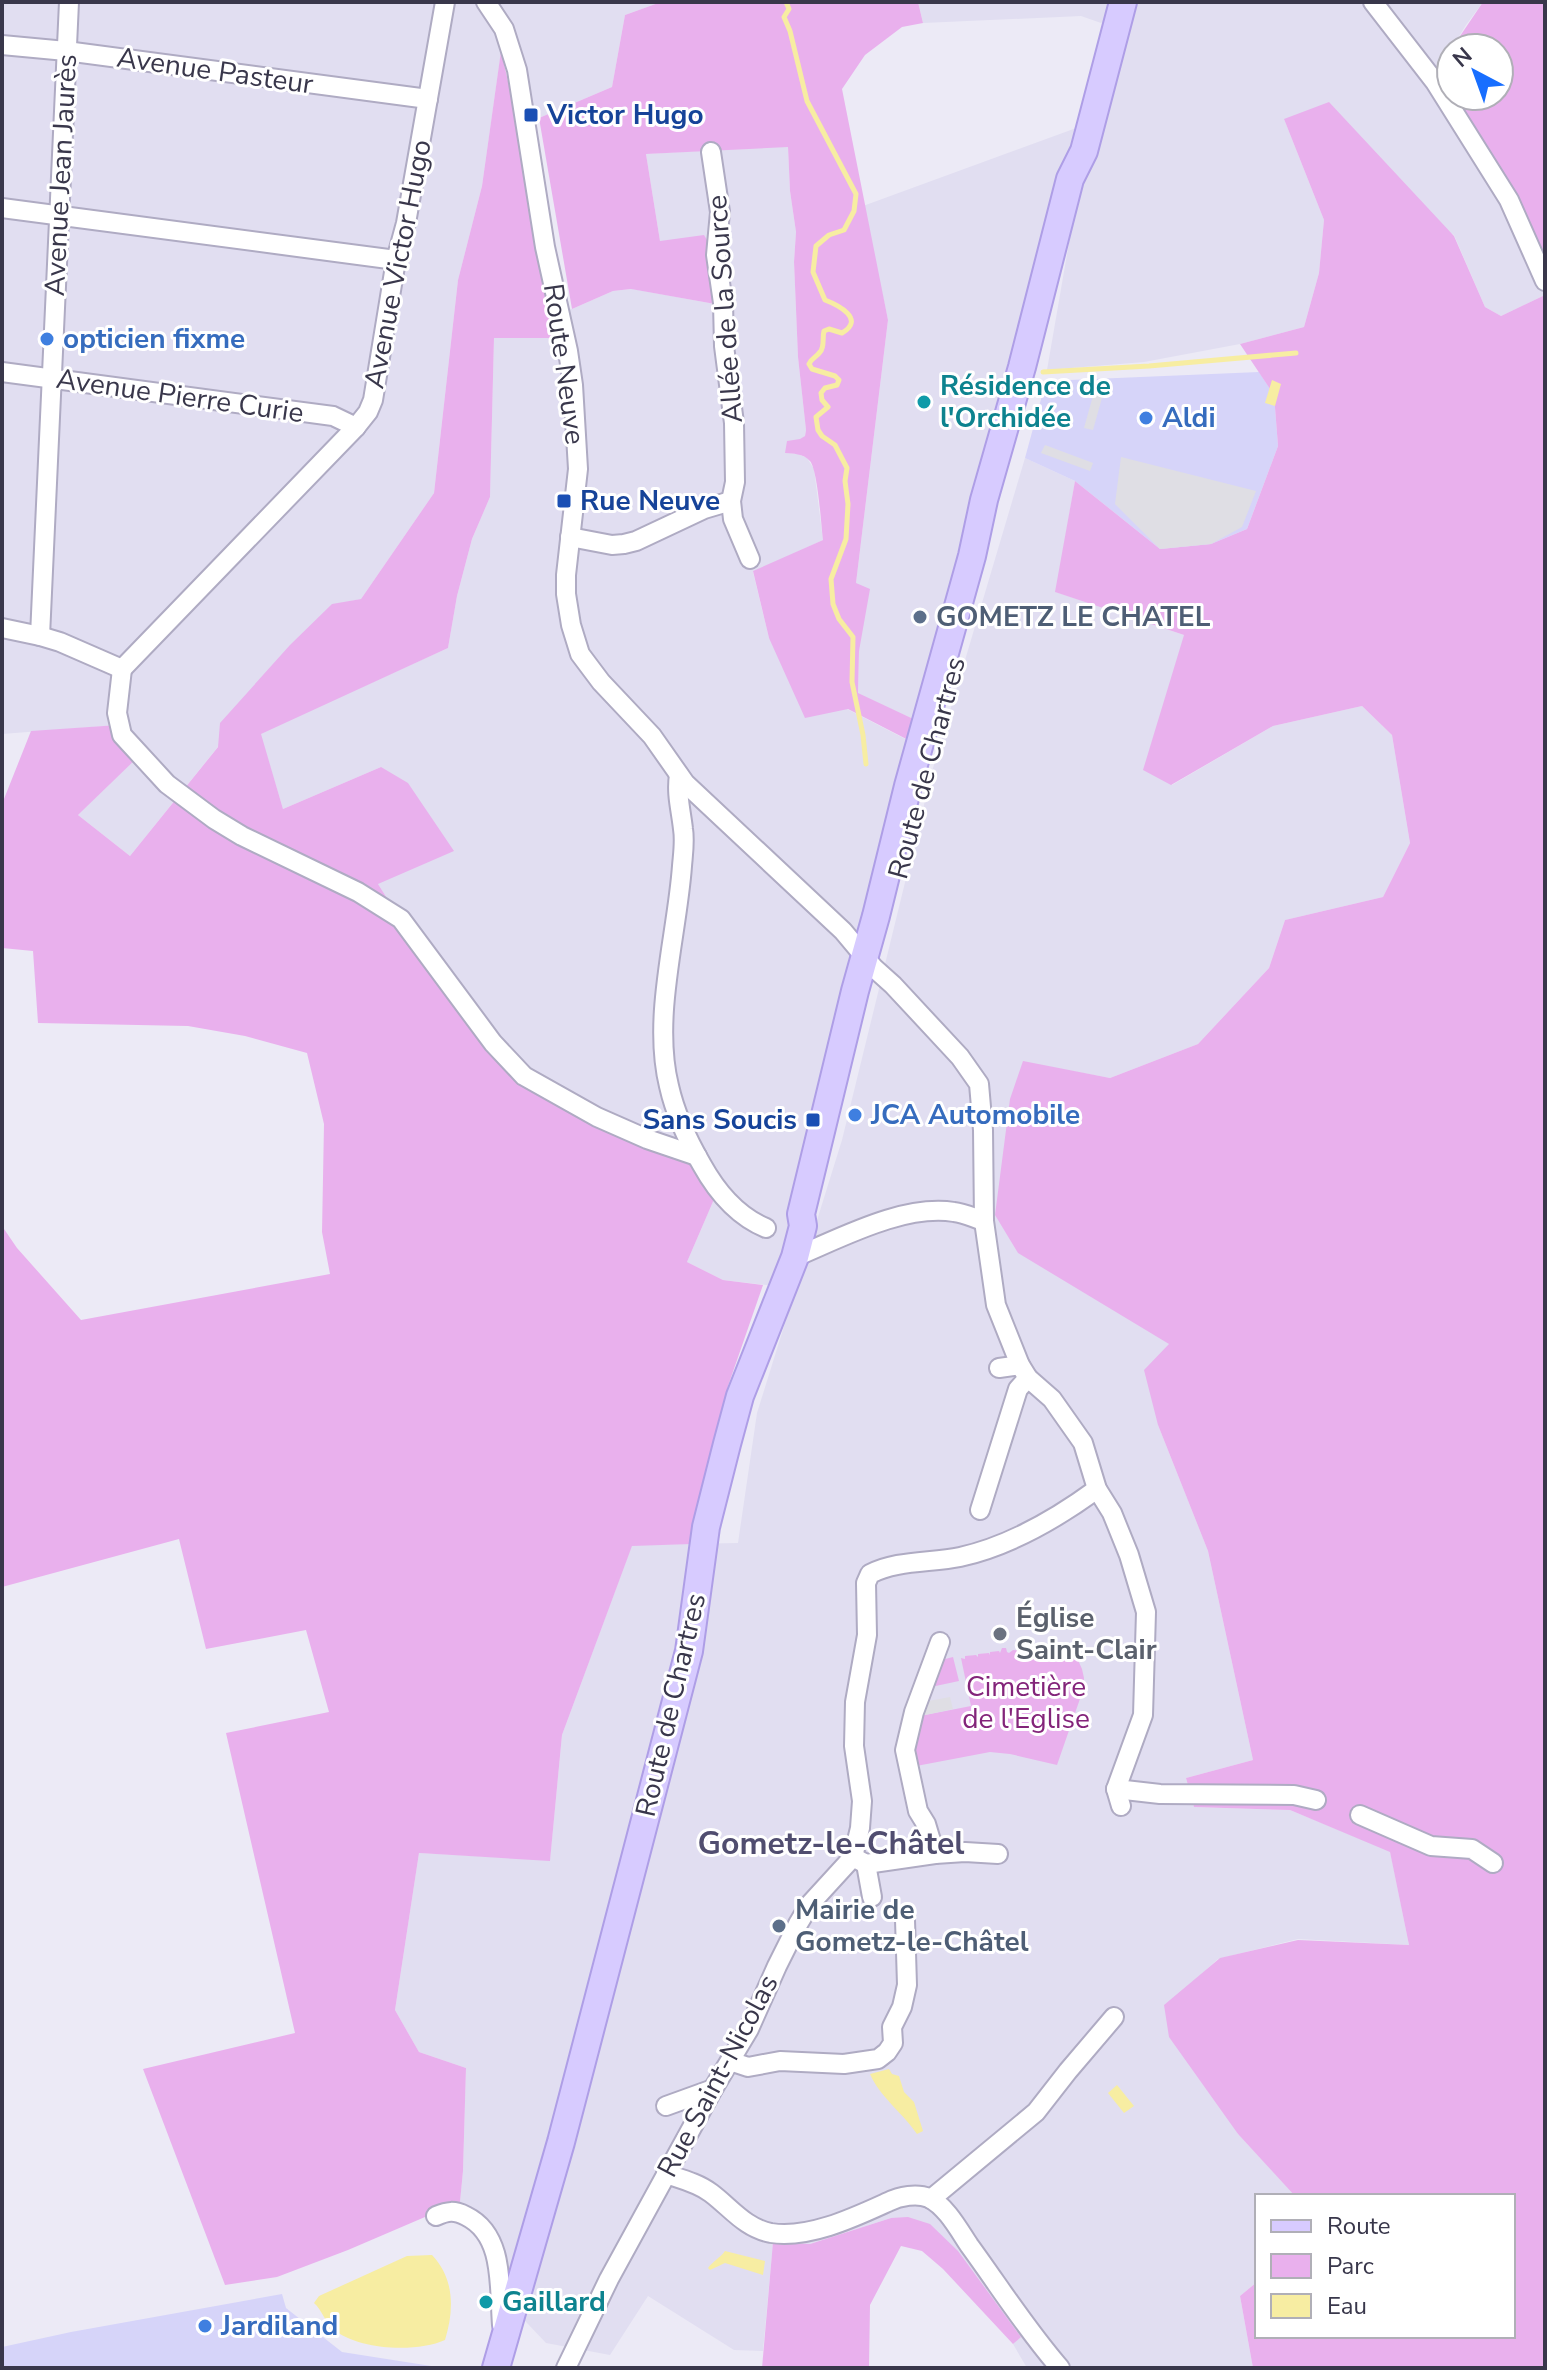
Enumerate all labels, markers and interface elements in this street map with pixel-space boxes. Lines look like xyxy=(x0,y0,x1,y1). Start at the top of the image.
north arrow xyxy=(1435,32,1515,112)
street label: Avenue Pasteur xyxy=(114,38,316,104)
text: N xyxy=(1446,41,1479,74)
street label: Avenue Jean Jaurès xyxy=(36,53,86,297)
place label: Victor Hugo xyxy=(546,96,704,134)
marker: Victor Hugo xyxy=(522,106,540,124)
street label: Avenue Victor Hugo xyxy=(355,136,441,392)
street label: Allée de la Source xyxy=(698,194,752,424)
street label: Route Neuve xyxy=(534,281,594,447)
place label: opticien fixme xyxy=(63,320,245,358)
marker: opticien fixme xyxy=(38,330,56,348)
street label: Avenue Pierre Curie xyxy=(54,360,306,432)
place label: Résidence de l'Orchidée xyxy=(940,367,1111,437)
marker: Résidence de l'Orchidée xyxy=(915,393,933,411)
place label: Aldi xyxy=(1162,399,1216,437)
marker: Aldi xyxy=(1137,409,1155,427)
place label: Rue Neuve xyxy=(580,482,720,520)
marker: Rue Neuve xyxy=(555,492,573,510)
place label: GOMETZ LE CHATEL xyxy=(936,598,1211,636)
marker: GOMETZ LE CHATEL xyxy=(911,608,929,626)
street label: Route de Chartres xyxy=(879,653,975,883)
place label: JCA Automobile xyxy=(870,1096,1080,1134)
place label: Sans Soucis xyxy=(642,1101,797,1139)
marker: JCA Automobile xyxy=(846,1106,864,1124)
marker: Sans Soucis xyxy=(804,1111,822,1129)
street label: Route de Chartres xyxy=(627,1590,715,1820)
place label: Église Saint-Clair xyxy=(1016,1599,1157,1669)
marker: Église Saint-Clair xyxy=(991,1625,1009,1643)
park label: Cimetière de l'Eglise xyxy=(962,1668,1090,1738)
district label: Gometz-le-Châtel xyxy=(697,1822,965,1865)
place label: Mairie de Gometz-le-Châtel xyxy=(795,1891,1029,1961)
marker: Mairie de Gometz-le-Châtel xyxy=(770,1917,788,1935)
street label: Rue Saint-Nicolas xyxy=(649,1968,787,2184)
legend xyxy=(1255,2194,1515,2338)
text: Route xyxy=(1327,2210,1391,2242)
text: Parc xyxy=(1327,2250,1374,2282)
place label: Gaillard xyxy=(502,2283,606,2321)
text: Eau xyxy=(1327,2290,1367,2322)
marker: Gaillard xyxy=(477,2293,495,2311)
place label: Jardiland xyxy=(220,2307,338,2345)
marker: Jardiland xyxy=(196,2317,214,2335)

